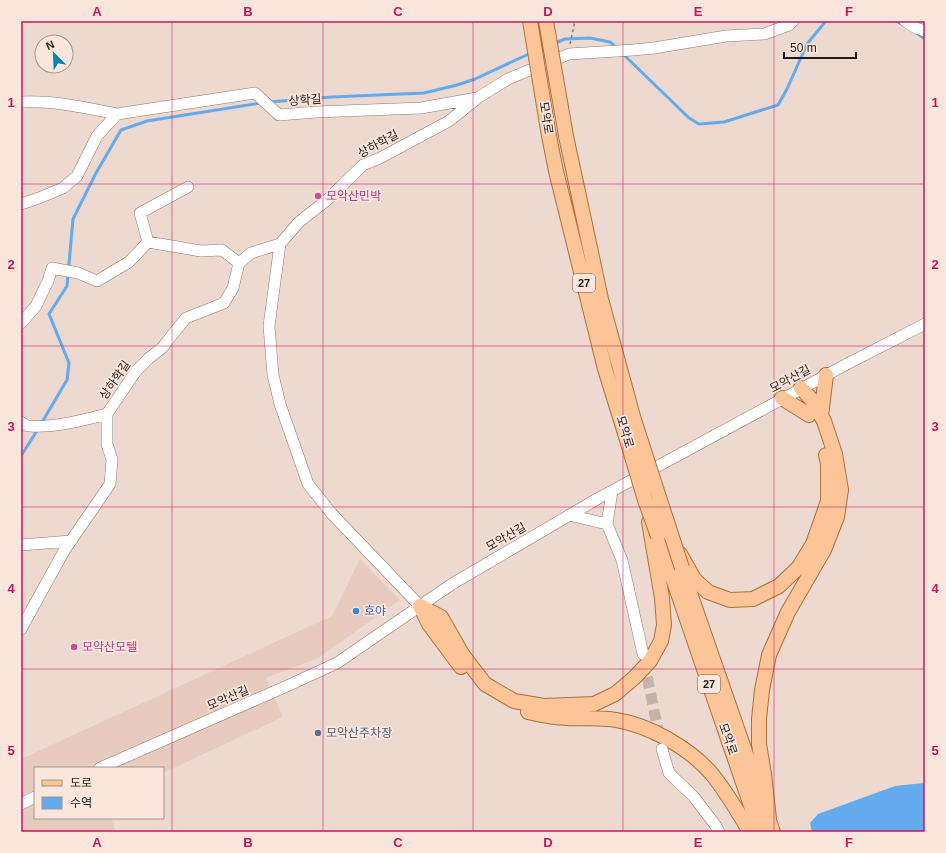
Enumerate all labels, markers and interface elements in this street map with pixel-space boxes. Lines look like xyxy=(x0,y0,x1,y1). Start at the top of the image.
text: A xyxy=(92,4,102,19)
text: B xyxy=(243,4,253,19)
text: C xyxy=(393,4,403,19)
text: D xyxy=(543,4,553,19)
text: E xyxy=(694,4,703,19)
text: F xyxy=(845,4,853,19)
north arrow xyxy=(34,34,74,74)
scale bar xyxy=(784,34,856,60)
text: N xyxy=(44,38,56,52)
text: 50 m xyxy=(790,41,817,55)
street label: 상학길 xyxy=(288,92,322,108)
text: 1 xyxy=(7,95,15,110)
text: 1 xyxy=(931,95,939,110)
street label: 모악로 xyxy=(536,101,556,135)
street label: 상하학길 xyxy=(355,127,401,161)
place label: 모악산민박 xyxy=(326,189,381,203)
marker: 모악산민박 xyxy=(313,191,323,201)
text: 2 xyxy=(7,257,15,272)
text: 2 xyxy=(931,257,939,272)
road number: 27 xyxy=(573,274,595,292)
street label: 상하학길 xyxy=(97,358,133,402)
street label: 모악산길 xyxy=(767,362,813,396)
street label: 모악로 xyxy=(613,414,637,450)
text: 3 xyxy=(7,419,15,434)
text: 3 xyxy=(931,419,939,434)
street label: 모악산길 xyxy=(483,520,529,554)
text: 4 xyxy=(7,581,15,596)
text: 4 xyxy=(931,581,939,596)
place label: 호야 xyxy=(364,604,386,618)
marker: 호야 xyxy=(351,606,361,616)
place label: 모악산모텔 xyxy=(82,640,137,654)
marker: 모악산모텔 xyxy=(69,642,79,652)
road number: 27 xyxy=(698,675,720,693)
street label: 모악산길 xyxy=(205,683,251,713)
street label: 모악로 xyxy=(716,721,740,757)
place label: 모악산주차장 xyxy=(326,726,392,740)
marker: 모악산주차장 xyxy=(313,728,323,738)
text: 5 xyxy=(7,743,15,758)
text: 5 xyxy=(931,743,939,758)
legend xyxy=(34,767,164,819)
text: 도로 xyxy=(70,776,92,790)
text: 수역 xyxy=(70,796,92,810)
text: A xyxy=(92,835,102,850)
text: B xyxy=(243,835,253,850)
text: C xyxy=(393,835,403,850)
text: D xyxy=(543,835,553,850)
text: E xyxy=(694,835,703,850)
text: F xyxy=(845,835,853,850)

